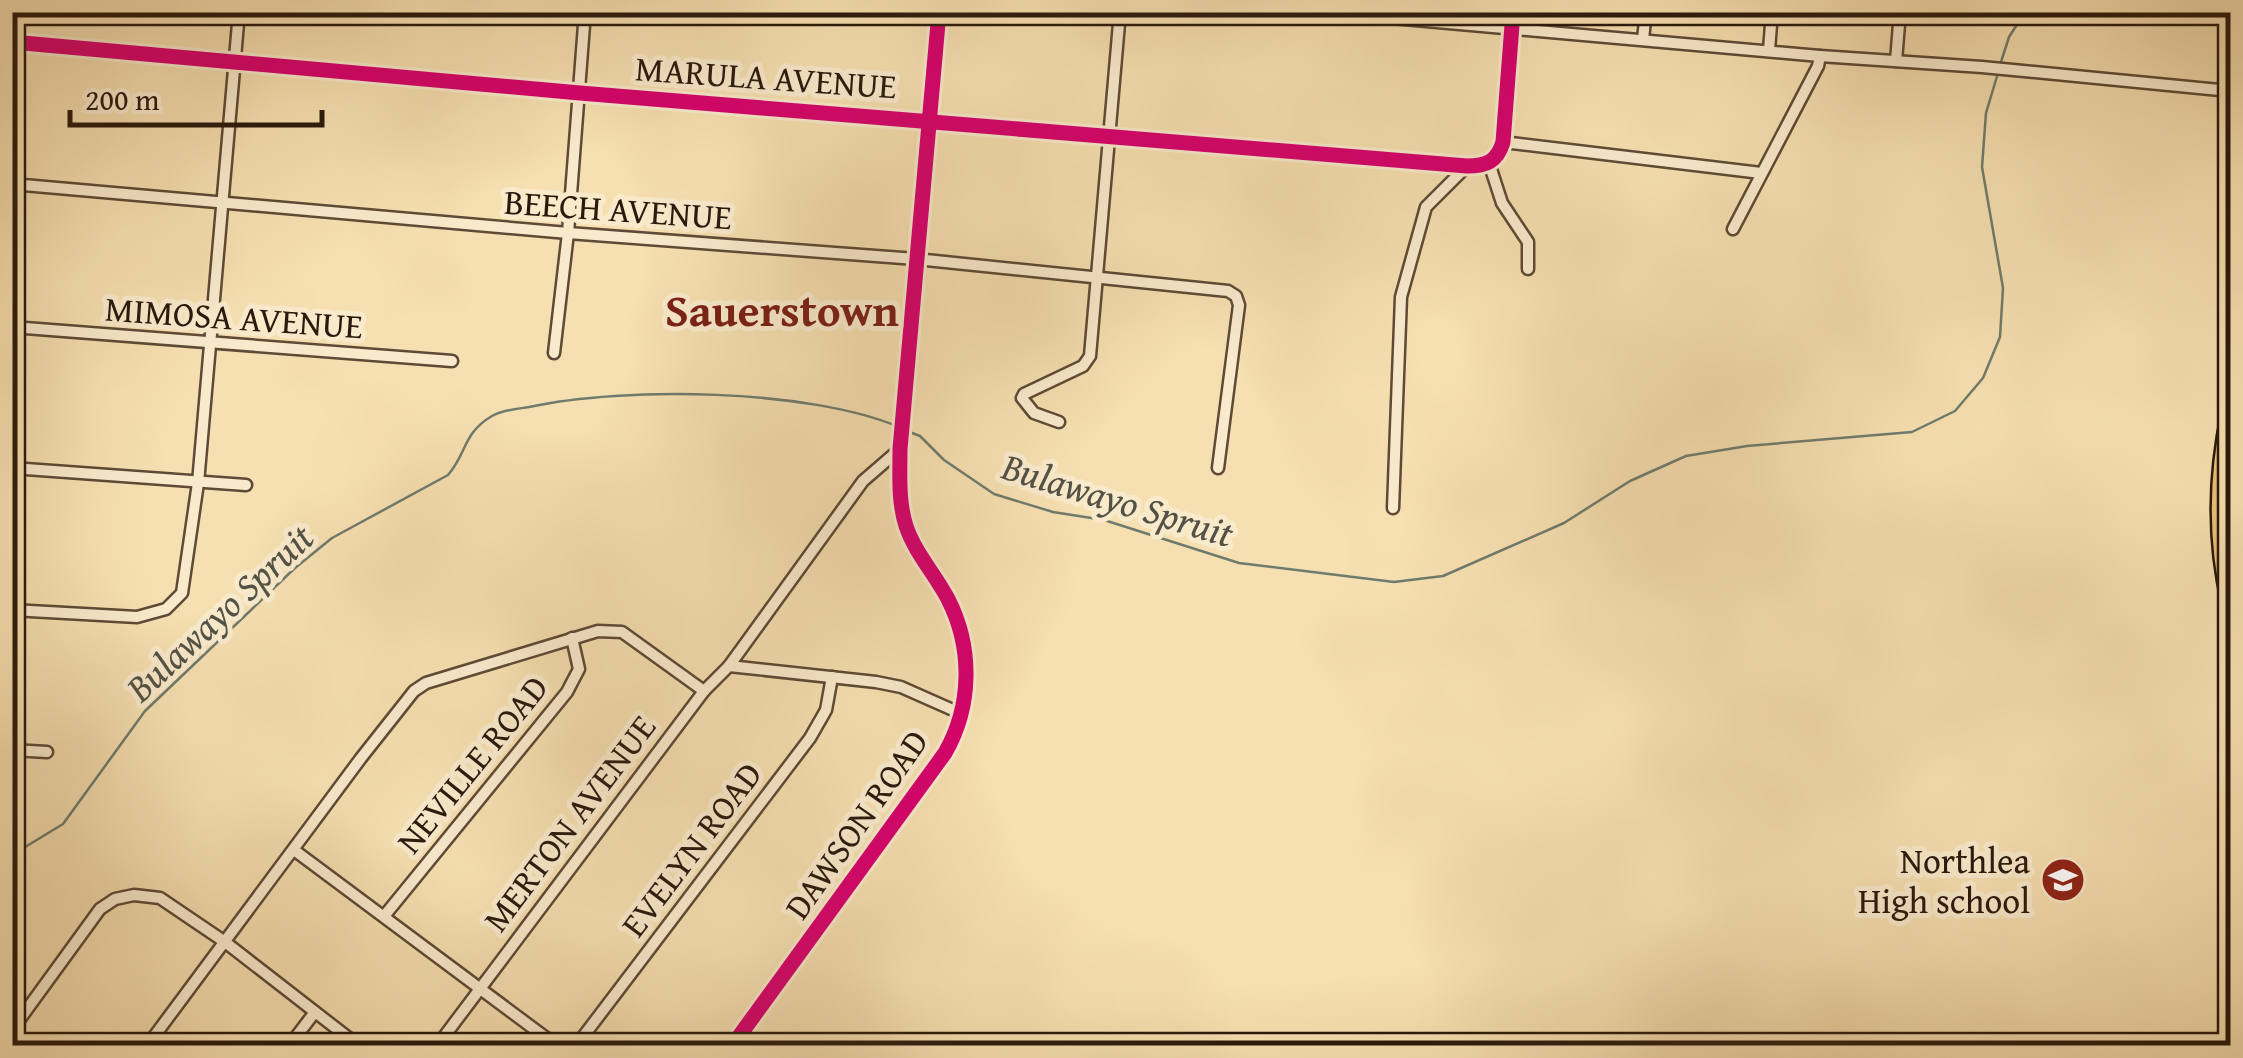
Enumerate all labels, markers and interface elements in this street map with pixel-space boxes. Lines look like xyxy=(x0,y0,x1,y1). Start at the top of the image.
street label: MARULA AVENUE xyxy=(634,42,898,112)
scale bar xyxy=(70,65,322,127)
text: 200 m xyxy=(85,77,160,121)
street label: BEECH AVENUE xyxy=(503,176,733,242)
district label: Sauerstown xyxy=(665,277,899,342)
street label: MIMOSA AVENUE xyxy=(103,283,365,351)
water label: Bulawayo Spruit xyxy=(995,437,1241,561)
water label: Bulawayo Spruit xyxy=(112,509,326,715)
street label: NEVILLE ROAD xyxy=(384,664,560,864)
street label: MERTON AVENUE xyxy=(470,704,668,942)
street label: DAWSON ROAD xyxy=(772,719,940,929)
street label: EVELYN ROAD xyxy=(608,751,774,947)
place label: Northlea High school xyxy=(1858,835,2030,926)
school or university icon: Northlea High school xyxy=(2040,857,2086,903)

